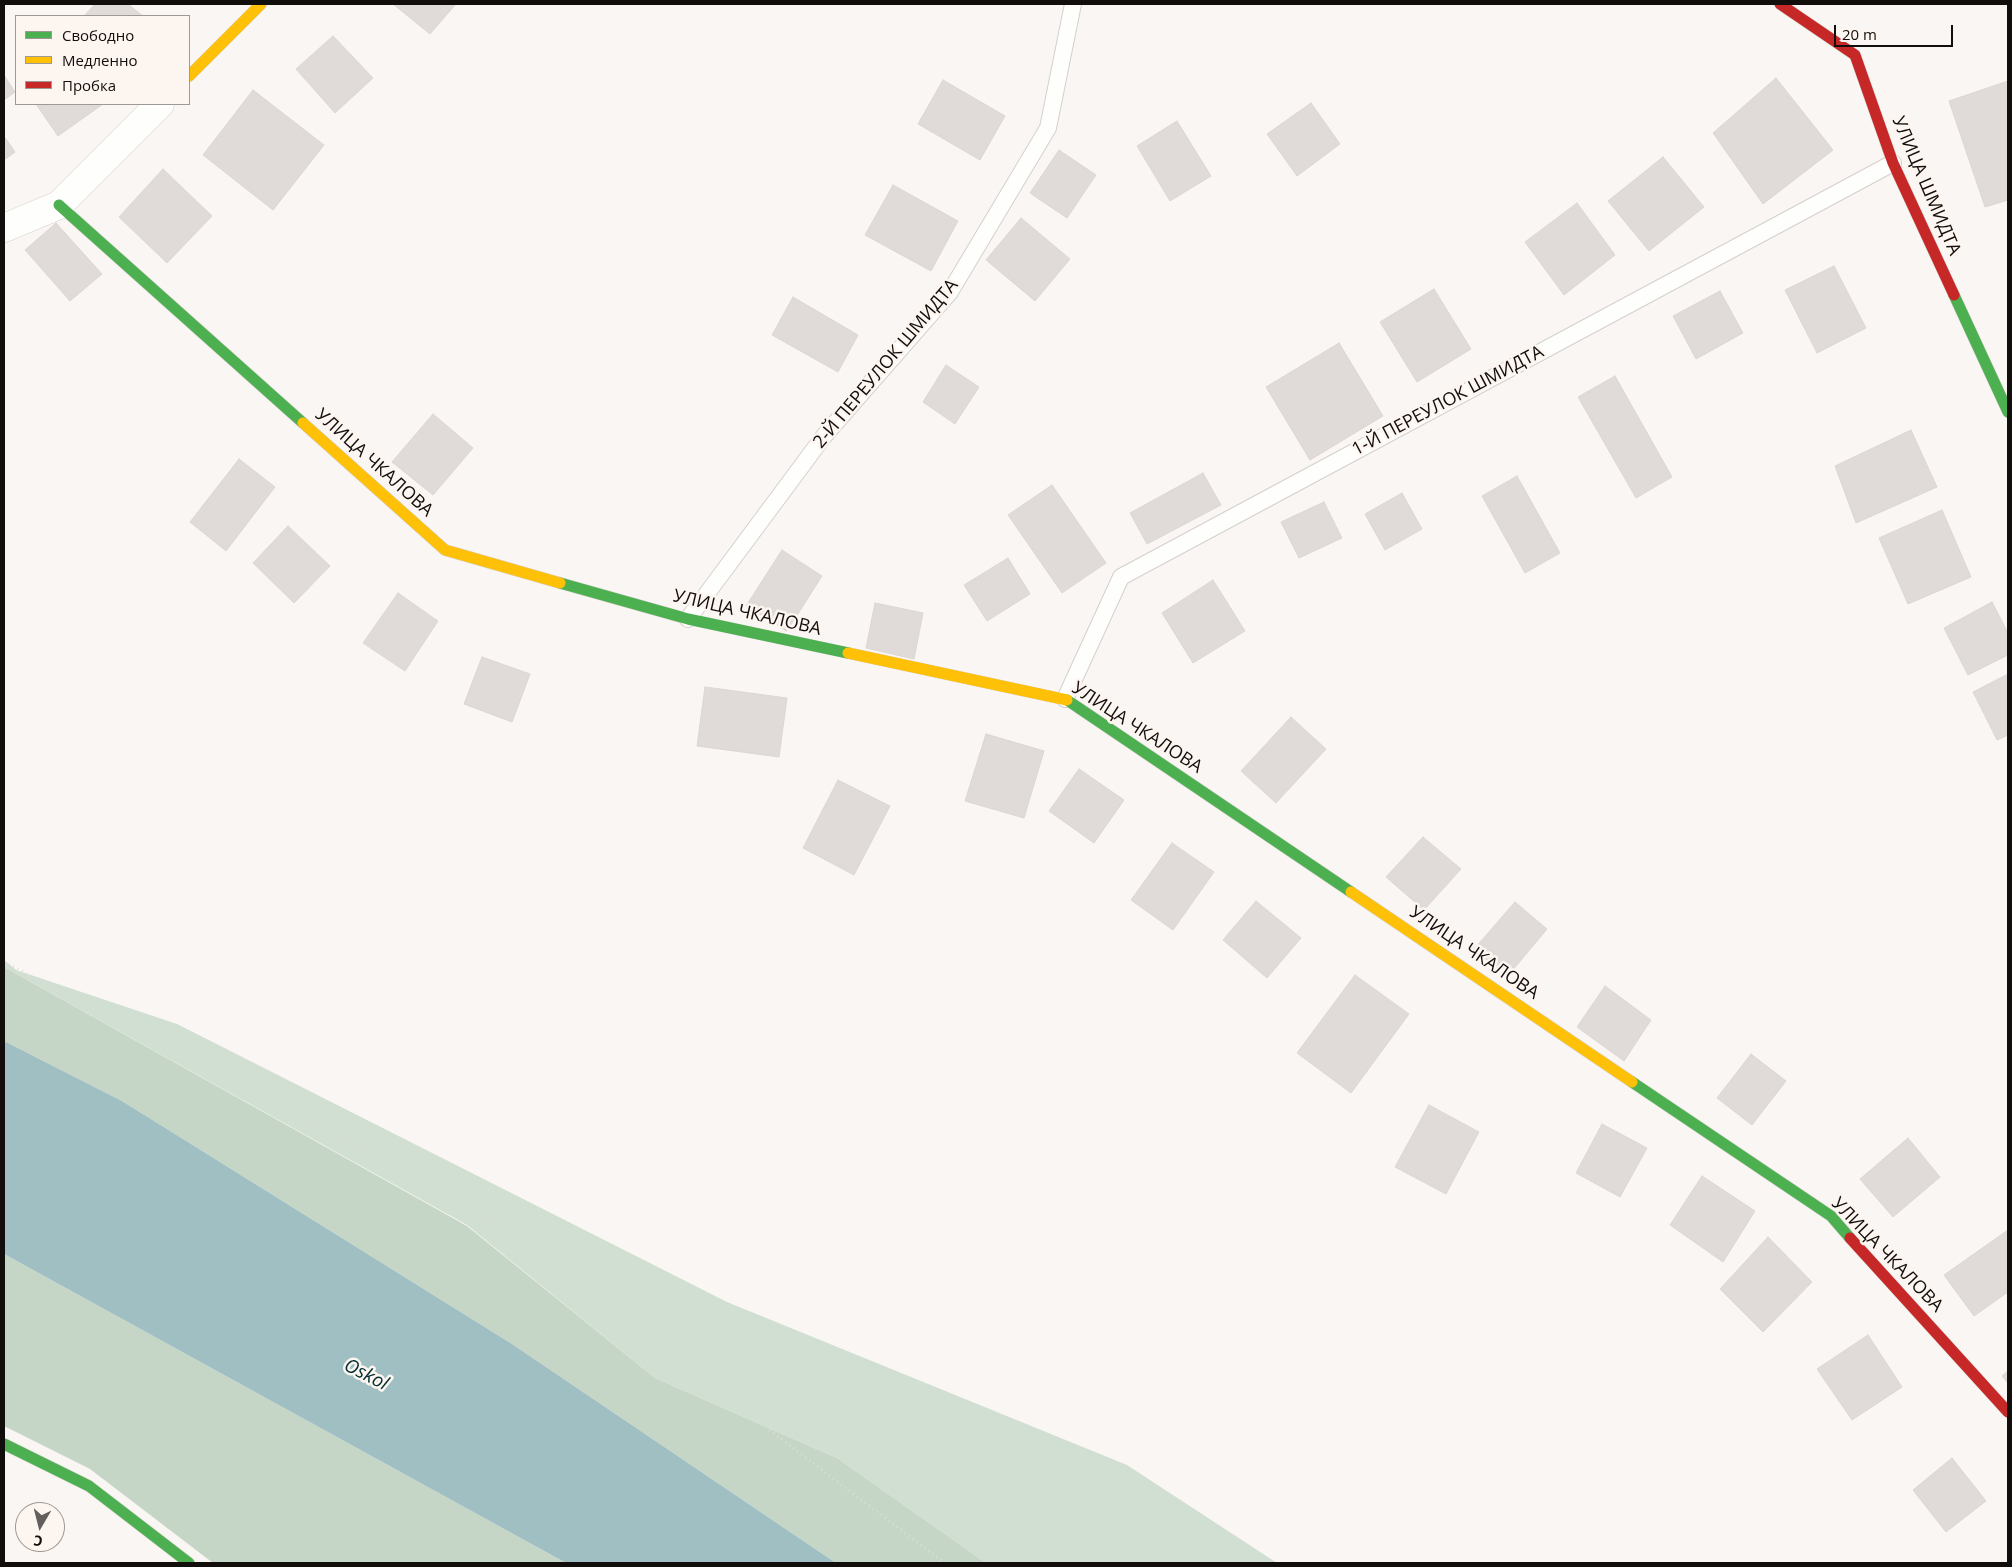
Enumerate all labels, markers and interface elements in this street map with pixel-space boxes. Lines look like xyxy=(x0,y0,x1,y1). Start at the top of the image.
legend xyxy=(15,15,190,105)
scale bar xyxy=(1837,15,1956,47)
text: 20 m xyxy=(1842,24,1877,44)
text: Свободно xyxy=(62,25,134,45)
text: Медленно xyxy=(62,50,138,70)
text: Пробка xyxy=(62,75,116,95)
street label: УЛИЦА ШМИДТА xyxy=(1887,113,1965,259)
street label: 2-Й ПЕРЕУЛОК ШМИДТА xyxy=(809,275,963,453)
street label: 1-Й ПЕРЕУЛОК ШМИДТА xyxy=(1349,341,1547,461)
street label: УЛИЦА ЧКАЛОВА xyxy=(311,404,437,522)
street label: УЛИЦА ЧКАЛОВА xyxy=(671,585,823,641)
street label: УЛИЦА ЧКАЛОВА xyxy=(1068,678,1206,778)
street label: УЛИЦА ЧКАЛОВА xyxy=(1405,902,1543,1004)
street label: УЛИЦА ЧКАЛОВА xyxy=(1827,1193,1947,1317)
water label: Oskol xyxy=(340,1354,392,1396)
north arrow xyxy=(15,1502,65,1552)
text: С xyxy=(32,1531,44,1551)

